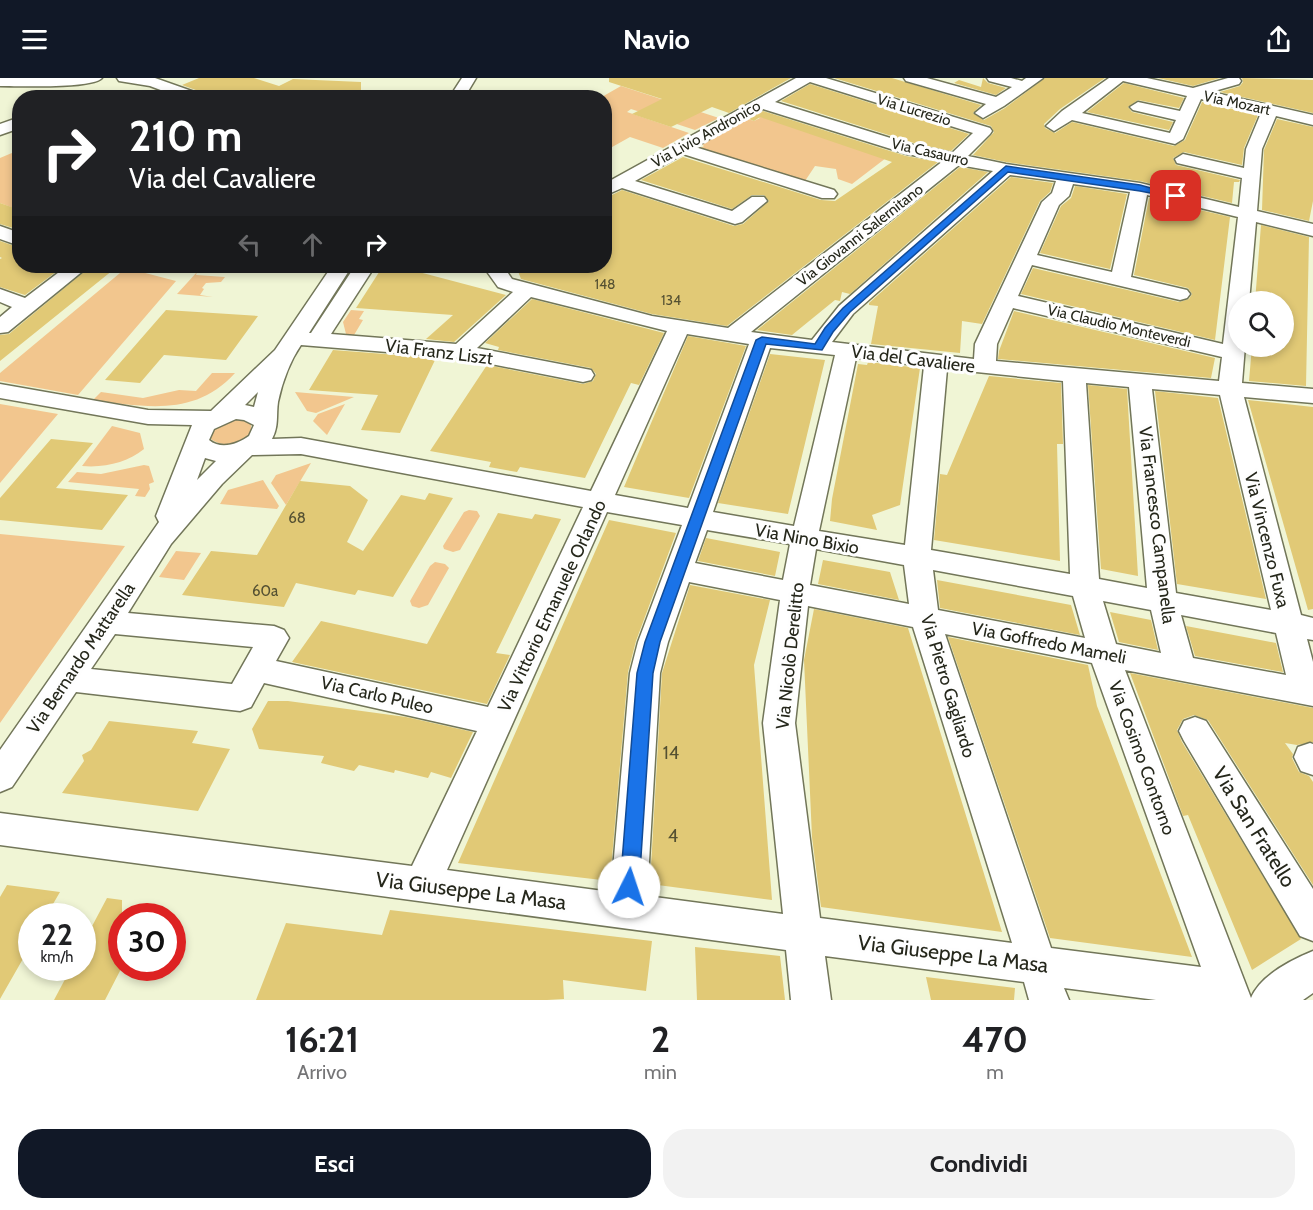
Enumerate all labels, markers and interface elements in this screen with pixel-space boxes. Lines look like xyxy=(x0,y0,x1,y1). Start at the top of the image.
icon: menu xyxy=(18,23,51,56)
text: Navio xyxy=(623,23,690,56)
icon: share xyxy=(1262,23,1295,56)
street label: Via Mozart xyxy=(1202,87,1272,119)
street label: Via Lucrezio xyxy=(875,90,953,130)
street label: Via Livio Andronico xyxy=(648,97,764,171)
text: 210 m xyxy=(129,110,242,162)
icon: right xyxy=(30,114,108,192)
street label: Via Casaurro xyxy=(890,134,970,170)
text: Via del Cavaliere xyxy=(129,162,316,195)
pin xyxy=(1150,170,1201,221)
icon: arrive xyxy=(1159,179,1192,212)
street label: Via Giovanni Salernitano xyxy=(793,180,927,290)
icon: left xyxy=(233,228,266,261)
icon: ahead xyxy=(296,228,329,261)
icon: right xyxy=(359,228,392,261)
house number: 148 xyxy=(594,275,616,293)
house number: 134 xyxy=(661,291,681,309)
map controls xyxy=(1228,291,1294,357)
button: search xyxy=(1228,291,1294,357)
street label: Via Claudio Monteverdi xyxy=(1046,301,1192,351)
street label: Via Franz Liszt xyxy=(384,334,494,370)
street label: Via del Cavaliere xyxy=(850,340,976,378)
street label: Via Francesco Campanella xyxy=(1134,425,1180,625)
street label: Via Vincenzo Fuxa xyxy=(1240,470,1295,610)
street label: Via Vittorio Emanuele Orlando xyxy=(493,496,611,716)
house number: 68 xyxy=(288,509,306,527)
street label: Via Nino Bixio xyxy=(753,519,861,559)
street label: Via Bernardo Mattarella xyxy=(22,578,140,738)
street label: Via Nicolò Derelitto xyxy=(771,581,809,731)
house number: 60a xyxy=(252,582,279,600)
street label: Via Pietro Gagliardo xyxy=(916,612,980,760)
street label: Via Goffredo Mameli xyxy=(970,617,1128,669)
street label: Via Carlo Puleo xyxy=(319,671,435,719)
street label: Via Cosimo Contorno xyxy=(1104,678,1180,838)
house number: 14 xyxy=(663,742,679,764)
street label: Via San Fratello xyxy=(1207,762,1301,892)
house number: 4 xyxy=(668,825,678,847)
position arrow xyxy=(597,855,661,919)
street label: Via Giuseppe La Masa xyxy=(374,866,568,915)
speed limit sign: 30 xyxy=(108,903,186,981)
text: 22 xyxy=(41,916,73,953)
street label: Via Giuseppe La Masa xyxy=(856,929,1050,978)
text: km/h xyxy=(41,948,73,966)
text: 16:21 xyxy=(285,1017,359,1061)
text: 2 xyxy=(651,1017,670,1061)
text: 470 xyxy=(962,1017,1028,1061)
text: Arrivo xyxy=(297,1060,347,1084)
text: min xyxy=(644,1060,677,1084)
text: m xyxy=(986,1060,1004,1084)
button: Esci xyxy=(18,1129,651,1198)
button: Condividi xyxy=(663,1129,1295,1198)

